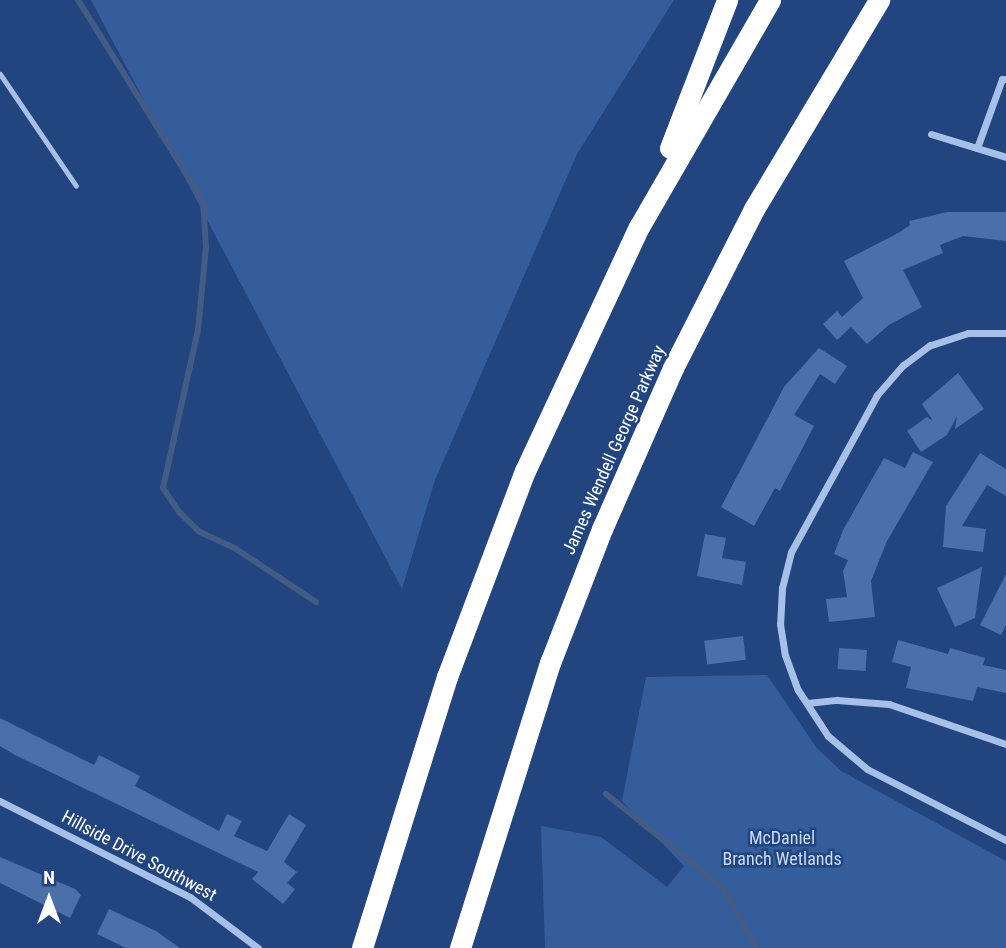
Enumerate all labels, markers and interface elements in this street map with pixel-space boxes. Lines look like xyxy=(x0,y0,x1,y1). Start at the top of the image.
street label: James Wendell George Parkway xyxy=(558,342,670,558)
street label: Hillside Drive Southwest xyxy=(58,806,220,906)
park label: McDaniel Branch Wetlands xyxy=(722,828,842,870)
north arrow xyxy=(14,864,84,934)
text: N xyxy=(43,866,55,889)

